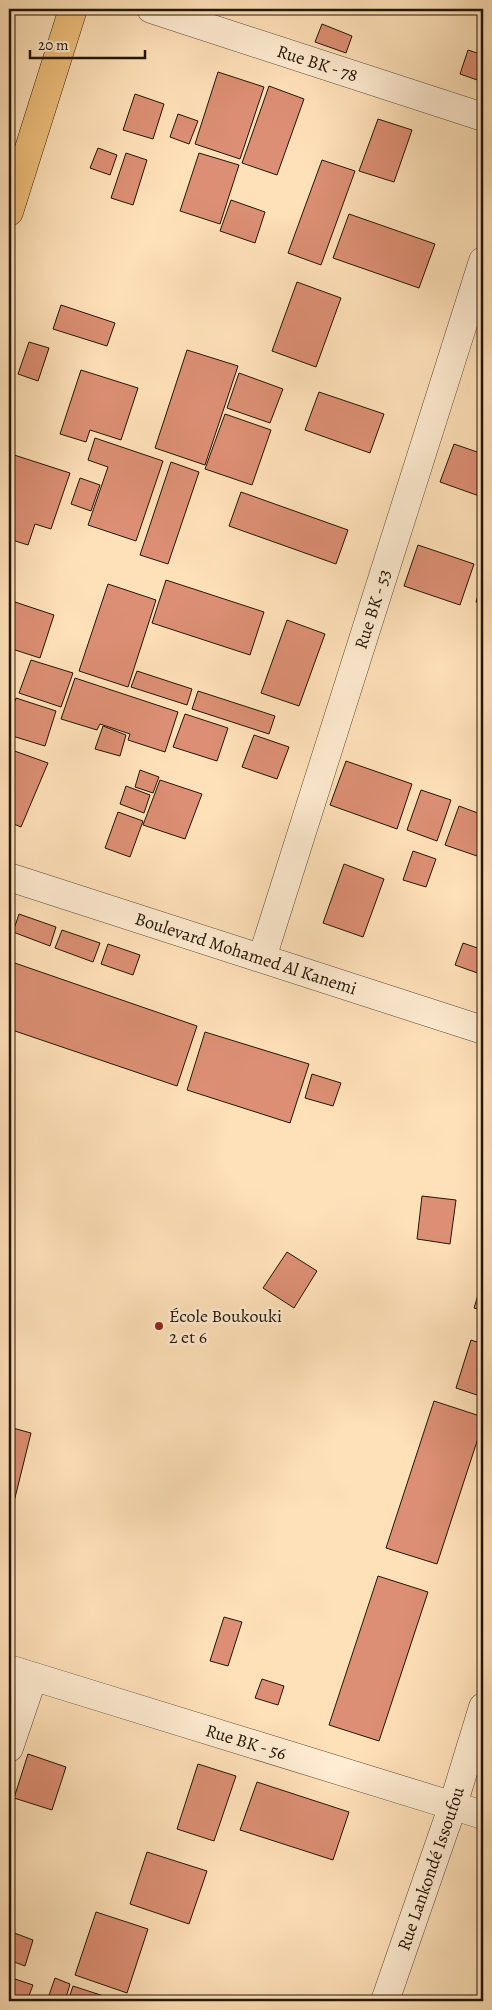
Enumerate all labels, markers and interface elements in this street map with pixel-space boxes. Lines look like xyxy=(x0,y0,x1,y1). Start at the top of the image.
scale bar xyxy=(30,28,145,60)
text: 20 m xyxy=(38,35,69,55)
street label: Rue BK - 78 xyxy=(274,39,361,87)
street label: Rue BK - 53 xyxy=(349,566,397,652)
street label: Boulevard Mohamed Al Kanemi xyxy=(132,906,360,1000)
place label: École Boukouki 2 et 6 xyxy=(169,1304,282,1349)
marker: École Boukouki 2 et 6 xyxy=(153,1320,165,1332)
street label: Rue BK - 56 xyxy=(203,1718,289,1766)
street label: Rue Lankondé Issoufou xyxy=(391,1784,470,1954)

